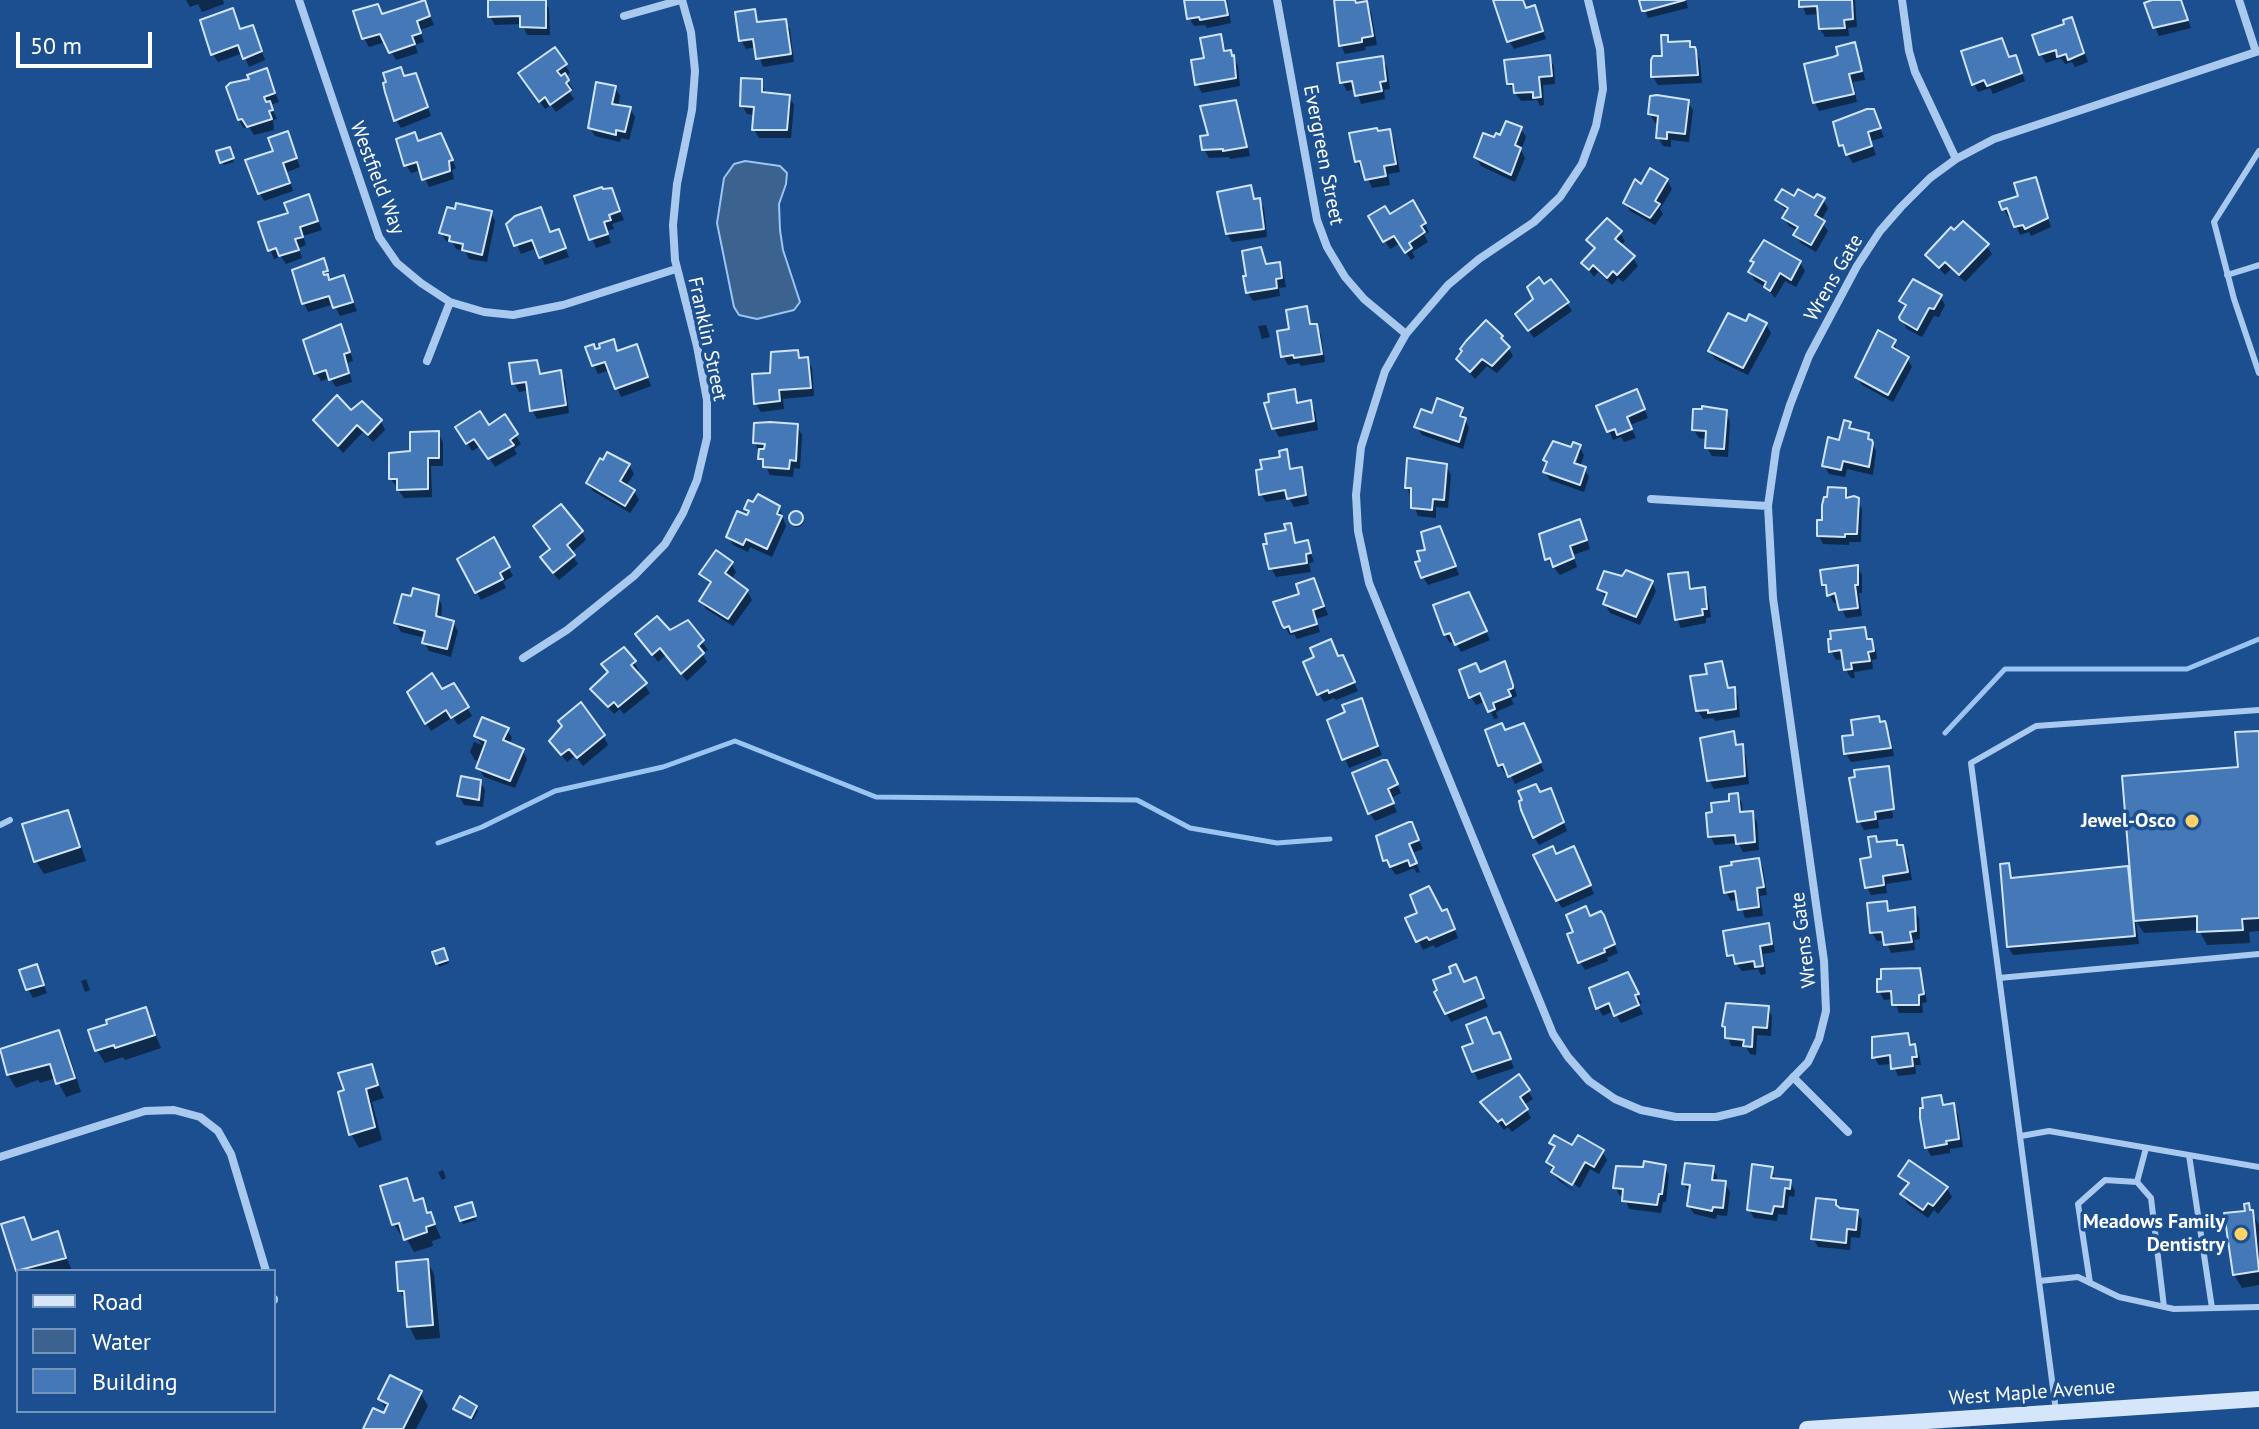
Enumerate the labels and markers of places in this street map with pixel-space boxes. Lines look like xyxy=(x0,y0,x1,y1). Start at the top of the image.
place label: Jewel-Osco xyxy=(2081,809,2176,833)
marker: Jewel-Osco xyxy=(2183,812,2201,830)
place label: Meadows Family Dentistry xyxy=(2083,1210,2225,1257)
marker: Meadows Family Dentistry xyxy=(2232,1225,2250,1243)

